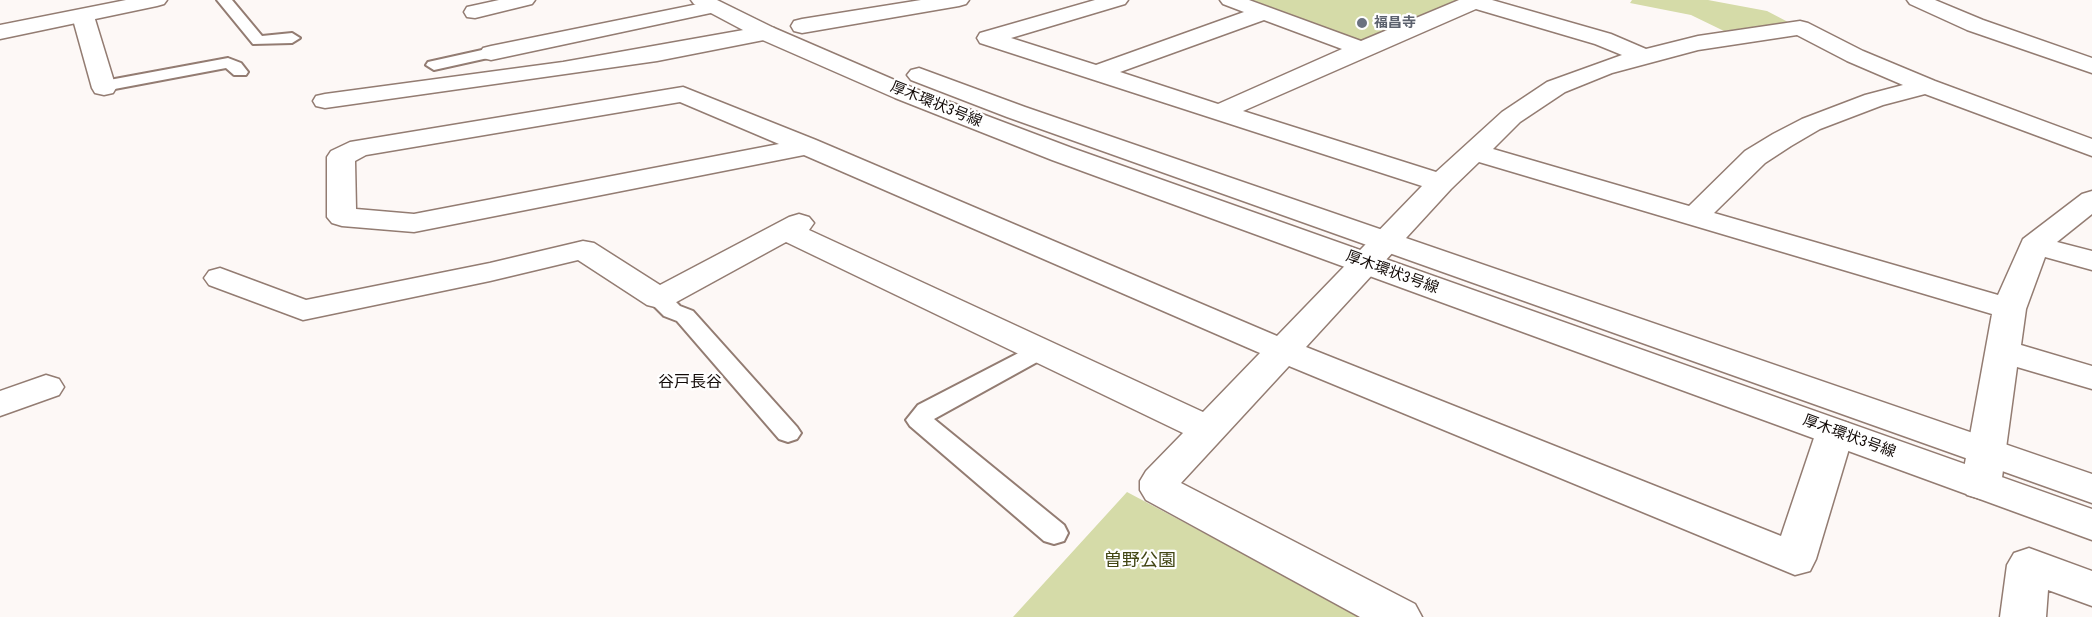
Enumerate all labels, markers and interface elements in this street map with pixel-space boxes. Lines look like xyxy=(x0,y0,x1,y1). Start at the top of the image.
place label: 福昌寺 xyxy=(1374,15,1416,31)
marker: 福昌寺 xyxy=(1355,16,1369,30)
street label: 厚木環状3号線 xyxy=(887,78,985,132)
street label: 厚木環状3号線 xyxy=(1343,248,1441,298)
district label: 谷戸長谷 xyxy=(658,373,722,393)
street label: 厚木環状3号線 xyxy=(1800,412,1898,462)
park label: 曽野公園 xyxy=(1104,550,1176,572)

